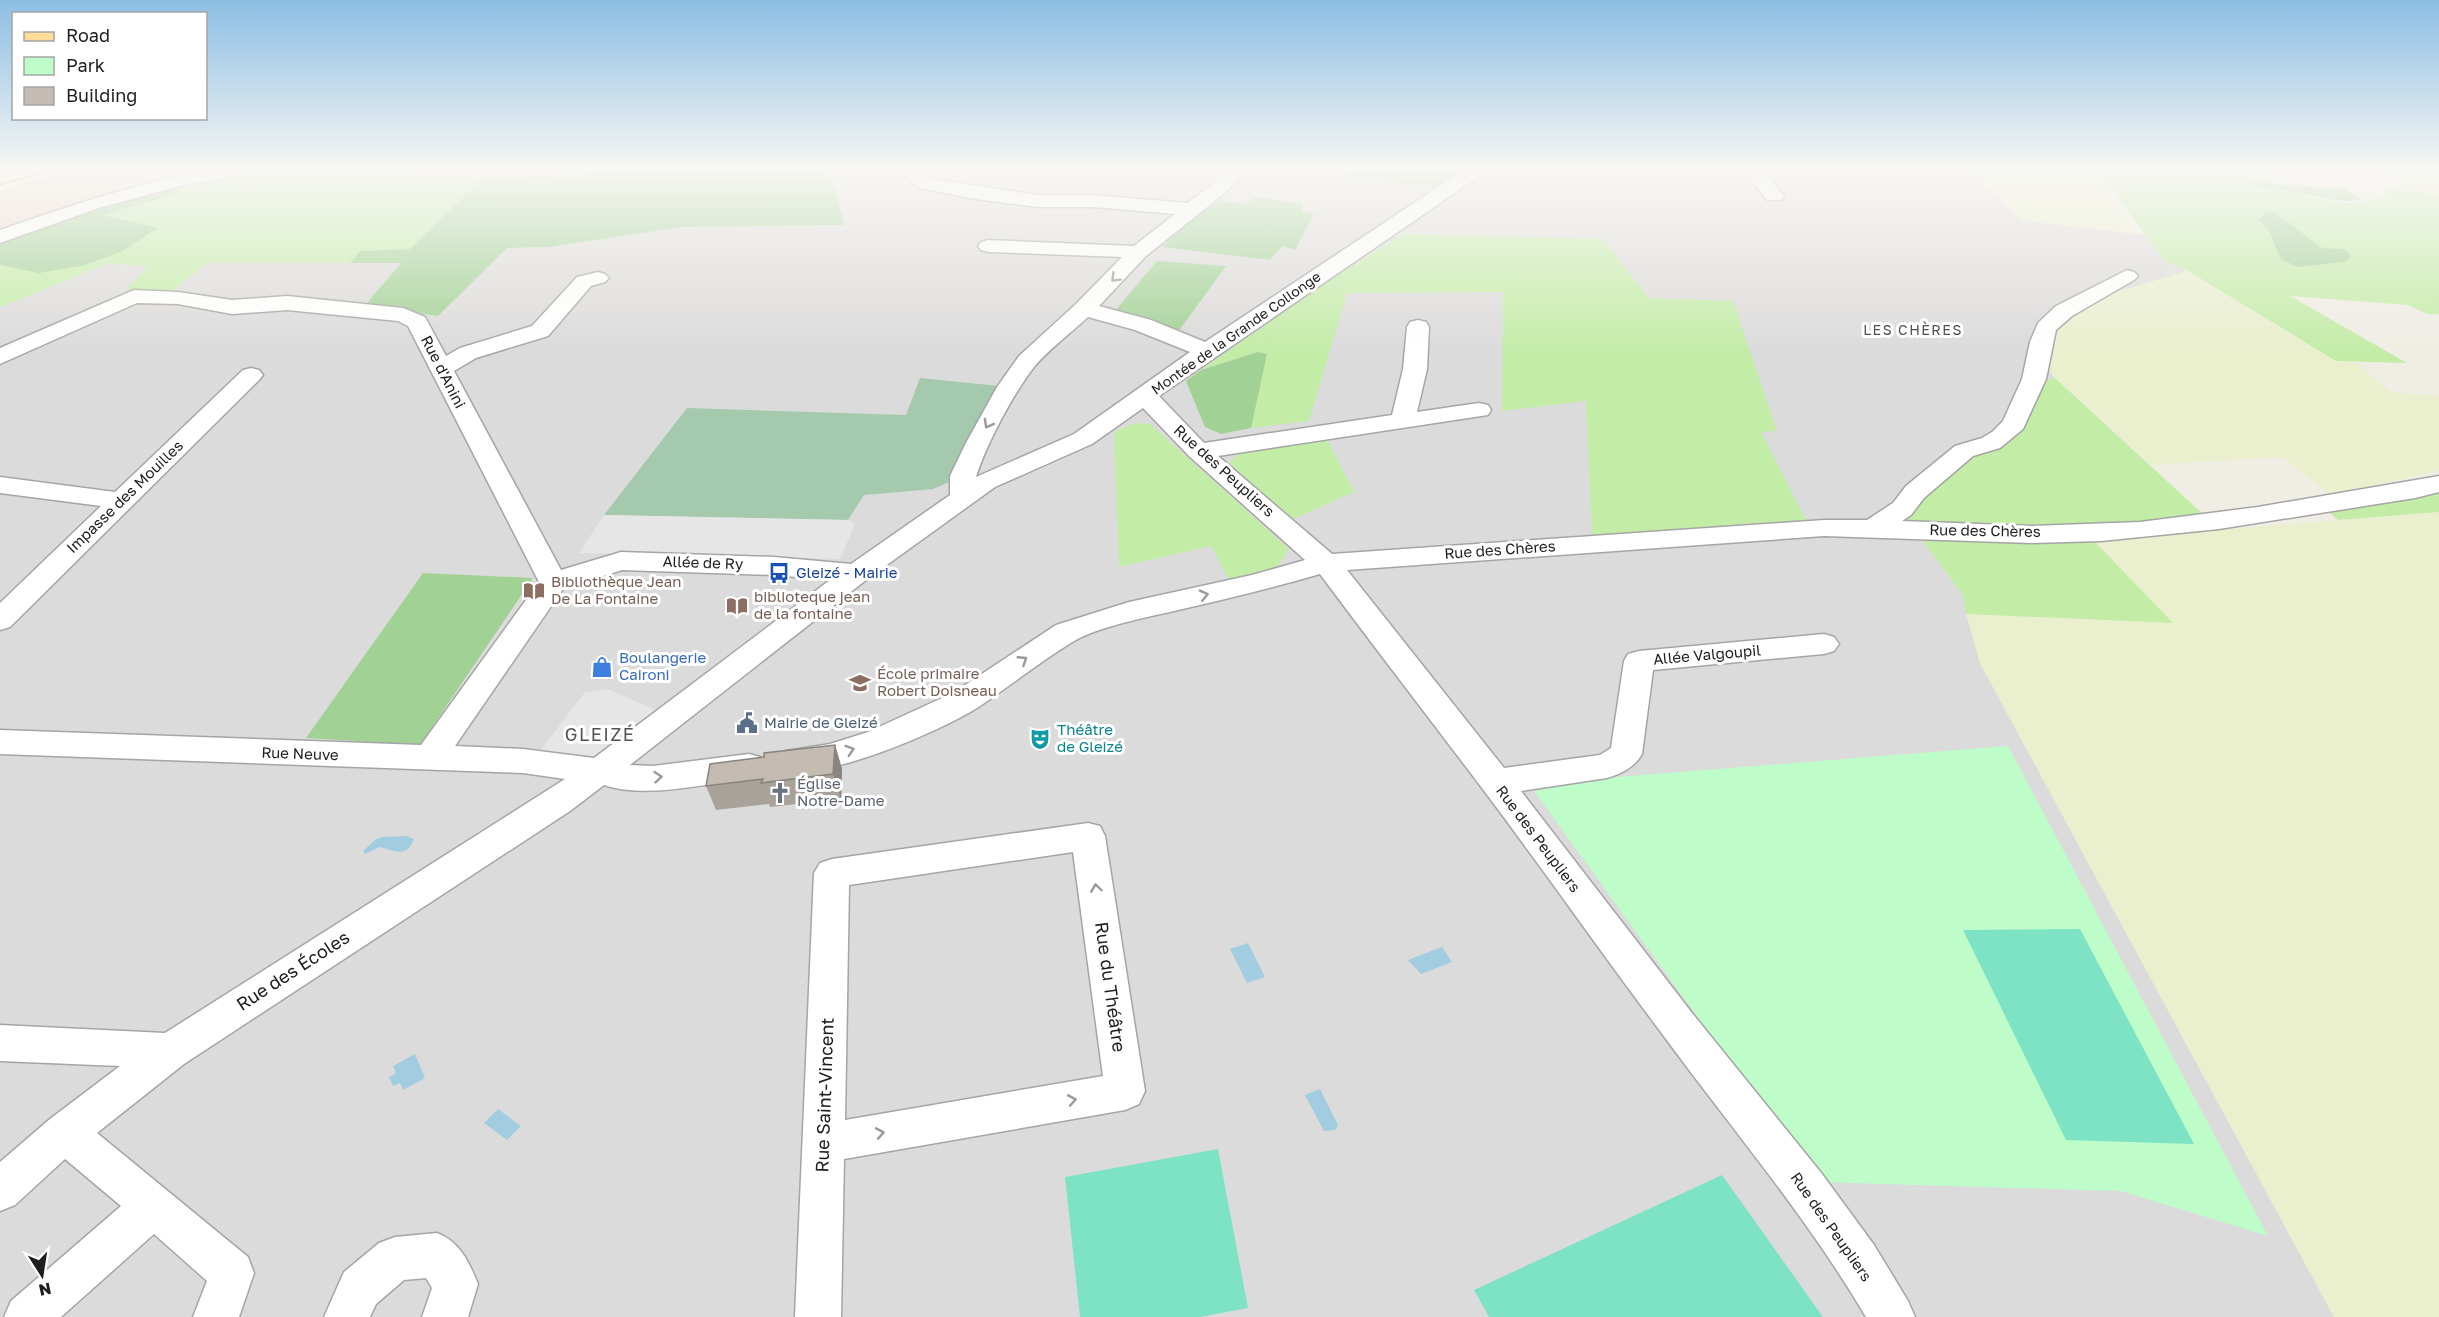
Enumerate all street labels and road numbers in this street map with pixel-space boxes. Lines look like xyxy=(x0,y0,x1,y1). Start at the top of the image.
street label: Montée de la Grande Collonge xyxy=(1148,267,1324,398)
street label: Rue d'Anini xyxy=(418,332,470,411)
street label: Rue des Peupliers xyxy=(1171,420,1279,520)
street label: Impasse des Mouilles xyxy=(62,436,186,557)
street label: Rue des Chères xyxy=(1929,520,2041,540)
street label: Rue des Chères xyxy=(1444,536,1556,562)
street label: Allée de Ry xyxy=(662,552,744,572)
street label: Allée Valgoupil xyxy=(1652,640,1762,668)
street label: Rue Neuve xyxy=(261,743,339,763)
street label: Rue des Peupliers xyxy=(1493,781,1585,895)
street label: Rue du Théâtre xyxy=(1091,920,1131,1053)
street label: Rue des Écoles xyxy=(232,925,353,1015)
street label: Rue Saint-Vincent xyxy=(810,1017,838,1173)
street label: Rue des Peupliers xyxy=(1787,1168,1876,1284)

